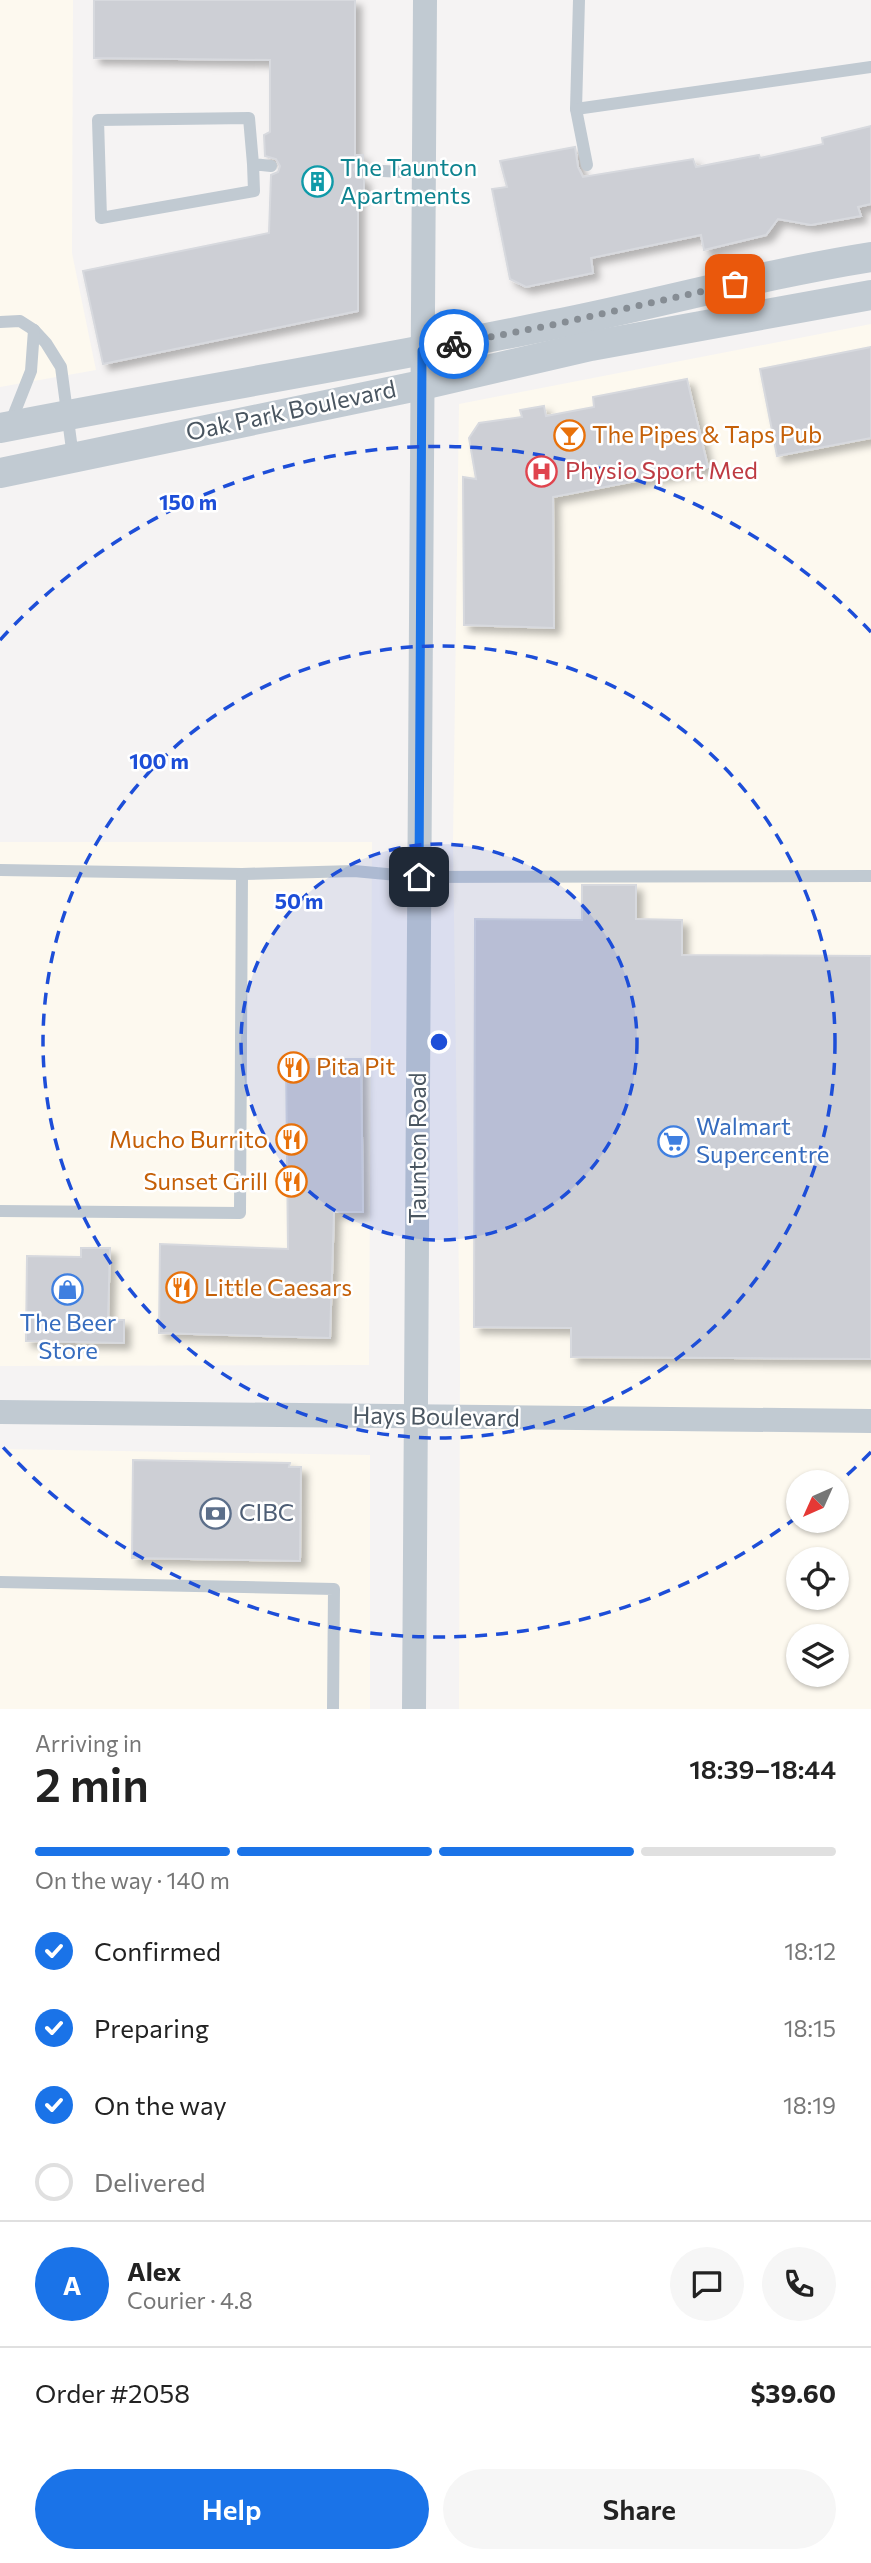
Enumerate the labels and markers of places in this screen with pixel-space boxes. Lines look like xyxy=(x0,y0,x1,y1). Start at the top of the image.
place label: The Taunton Apartments xyxy=(340,152,477,209)
building icon: The Taunton Apartments xyxy=(300,165,334,199)
pin xyxy=(705,254,765,314)
bar icon: The Pipes & Taps Pub xyxy=(552,418,586,452)
place label: The Pipes & Taps Pub xyxy=(592,419,822,448)
hospital icon: Physio Sport Med xyxy=(525,454,559,488)
place label: Physio Sport Med xyxy=(565,455,758,484)
pin xyxy=(389,847,449,907)
centre of rings xyxy=(427,1030,451,1054)
restaurant icon: Pita Pit xyxy=(276,1050,310,1084)
place label: Pita Pit xyxy=(316,1051,395,1080)
place label: Walmart Supercentre xyxy=(696,1111,829,1168)
restaurant icon: Mucho Burrito xyxy=(274,1123,308,1157)
place label: Mucho Burrito xyxy=(109,1124,268,1153)
supermarket icon: Walmart Supercentre xyxy=(656,1124,690,1158)
restaurant icon: Sunset Grill xyxy=(274,1165,308,1199)
place label: Sunset Grill xyxy=(143,1166,268,1195)
restaurant icon: Little Caesars xyxy=(164,1271,198,1305)
shop icon: The Beer Store xyxy=(51,1272,85,1306)
place label: Little Caesars xyxy=(204,1272,352,1301)
place label: The Beer Store xyxy=(20,1307,117,1364)
bank icon: CIBC xyxy=(199,1496,233,1530)
place label: CIBC xyxy=(239,1497,294,1526)

